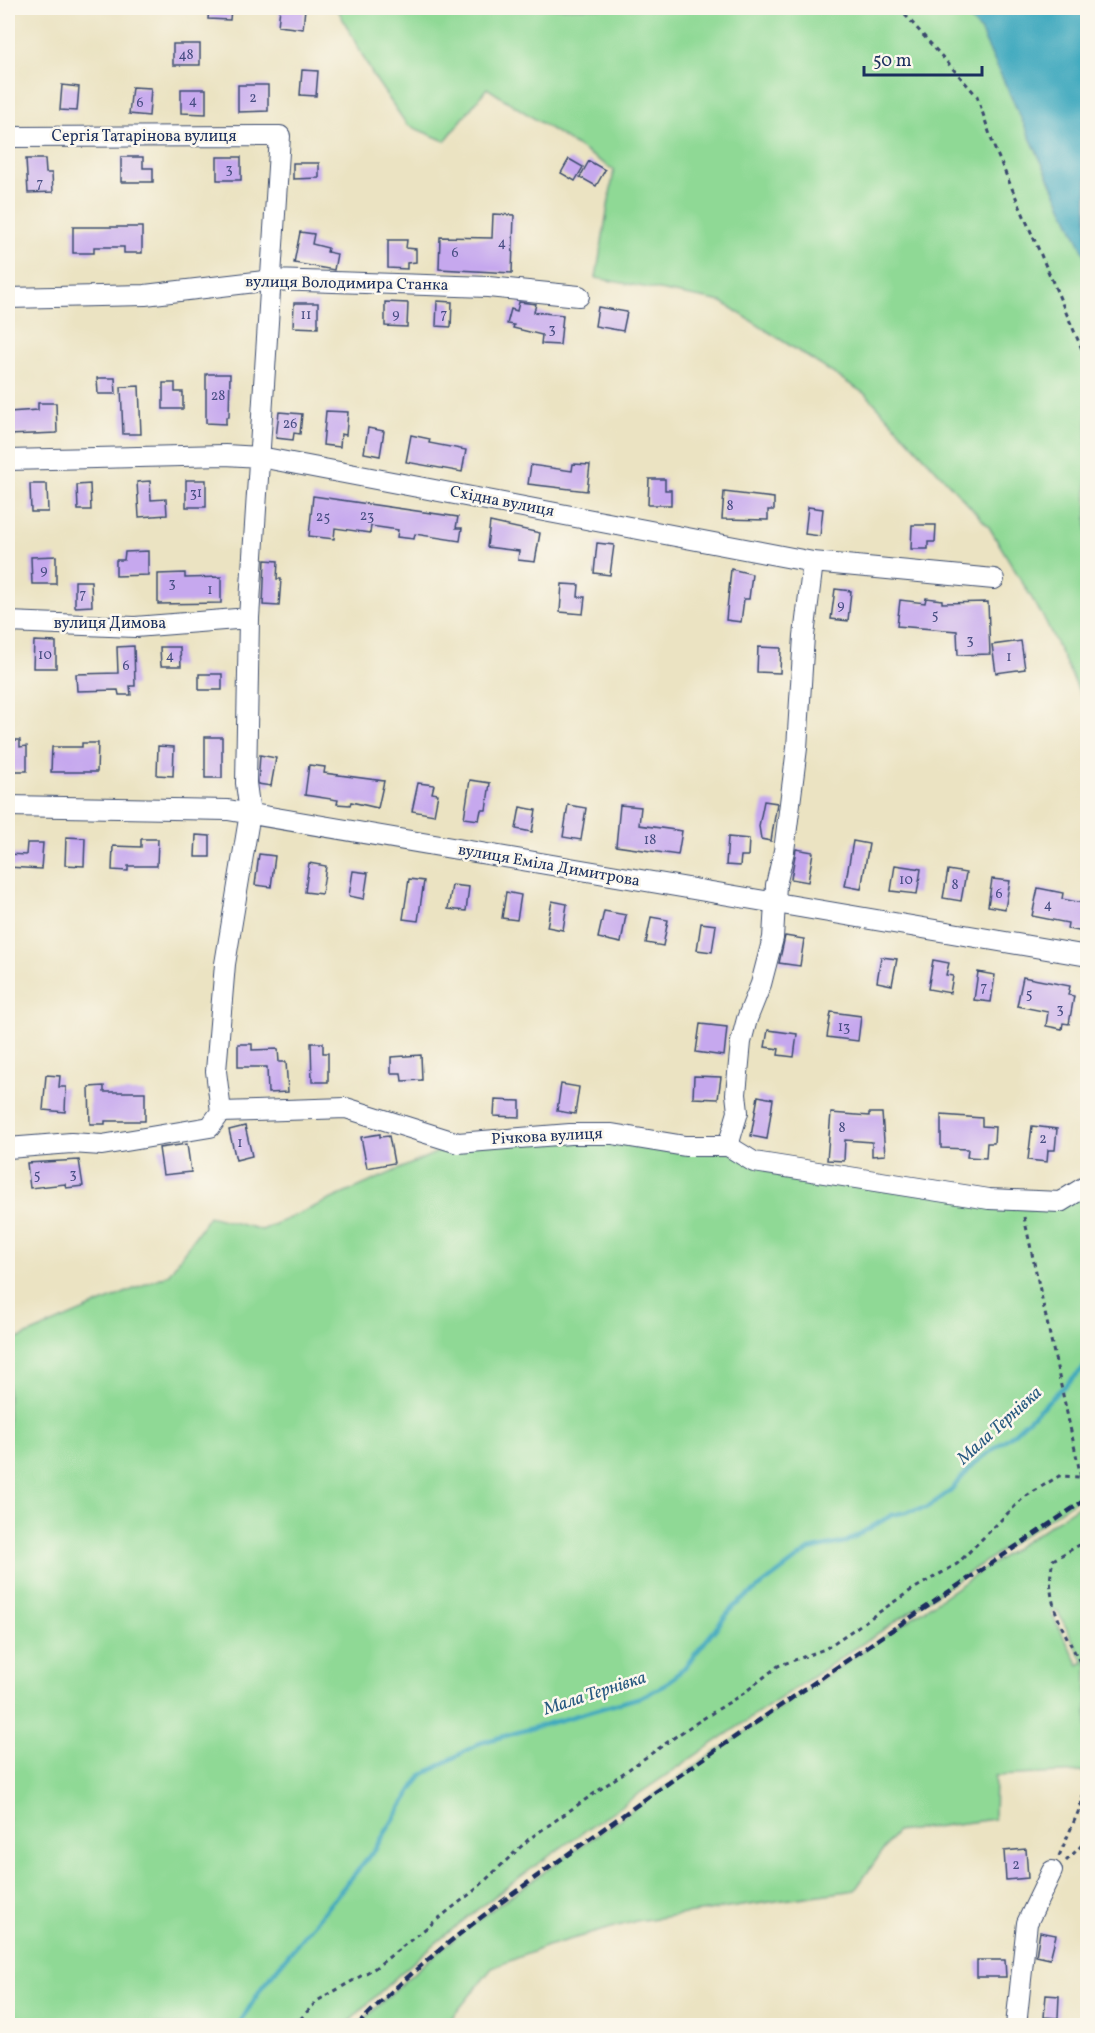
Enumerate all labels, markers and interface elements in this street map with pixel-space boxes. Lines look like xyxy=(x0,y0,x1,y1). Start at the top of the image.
scale bar xyxy=(864,39,982,77)
house number: 48 xyxy=(178,46,194,65)
text: 50 m xyxy=(873,49,912,74)
house number: 2 xyxy=(249,89,257,108)
house number: 4 xyxy=(189,92,197,111)
house number: 6 xyxy=(136,94,144,113)
street label: Сергія Татарінова вулиця xyxy=(51,126,237,148)
house number: 3 xyxy=(225,160,233,179)
house number: 7 xyxy=(37,174,44,193)
house number: 4 xyxy=(498,234,506,253)
house number: 6 xyxy=(451,244,459,263)
street label: вулиця Володимира Станка xyxy=(245,271,449,297)
house number: 9 xyxy=(392,305,400,324)
house number: 7 xyxy=(441,305,448,324)
house number: 11 xyxy=(301,306,311,325)
house number: 3 xyxy=(548,320,556,339)
house number: 28 xyxy=(211,387,225,406)
house number: 26 xyxy=(283,415,297,434)
street label: Східна вулиця xyxy=(448,481,556,523)
house number: 31 xyxy=(190,484,202,503)
house number: 8 xyxy=(726,497,734,516)
house number: 23 xyxy=(360,507,374,526)
house number: 25 xyxy=(316,508,330,527)
house number: 9 xyxy=(40,561,48,580)
house number: 3 xyxy=(168,574,176,593)
house number: 1 xyxy=(207,581,213,600)
house number: 7 xyxy=(80,585,87,604)
house number: 9 xyxy=(837,596,845,615)
house number: 5 xyxy=(932,606,938,625)
street label: вулиця Димова xyxy=(54,613,166,635)
house number: 3 xyxy=(966,631,974,650)
house number: 10 xyxy=(38,646,52,665)
house number: 4 xyxy=(166,647,174,666)
house number: 1 xyxy=(1006,648,1012,667)
house number: 6 xyxy=(122,657,130,676)
house number: 18 xyxy=(644,831,656,850)
street label: вулиця Еміла Димитрова xyxy=(456,839,642,893)
house number: 10 xyxy=(899,871,913,890)
house number: 8 xyxy=(951,876,959,895)
house number: 6 xyxy=(995,885,1003,904)
house number: 4 xyxy=(1044,896,1052,915)
house number: 7 xyxy=(981,978,988,997)
house number: 5 xyxy=(1026,985,1032,1004)
house number: 3 xyxy=(1056,1000,1064,1019)
house number: 13 xyxy=(838,1018,850,1037)
house number: 8 xyxy=(838,1119,846,1138)
street label: Річкова вулиця xyxy=(491,1123,603,1151)
house number: 2 xyxy=(1039,1130,1047,1149)
house number: 1 xyxy=(237,1134,243,1153)
house number: 3 xyxy=(69,1165,77,1184)
house number: 5 xyxy=(34,1166,40,1185)
water label: Мала Тернівка xyxy=(951,1381,1048,1472)
water label: Мала Тернівка xyxy=(540,1666,649,1723)
house number: 2 xyxy=(1012,1856,1020,1875)

